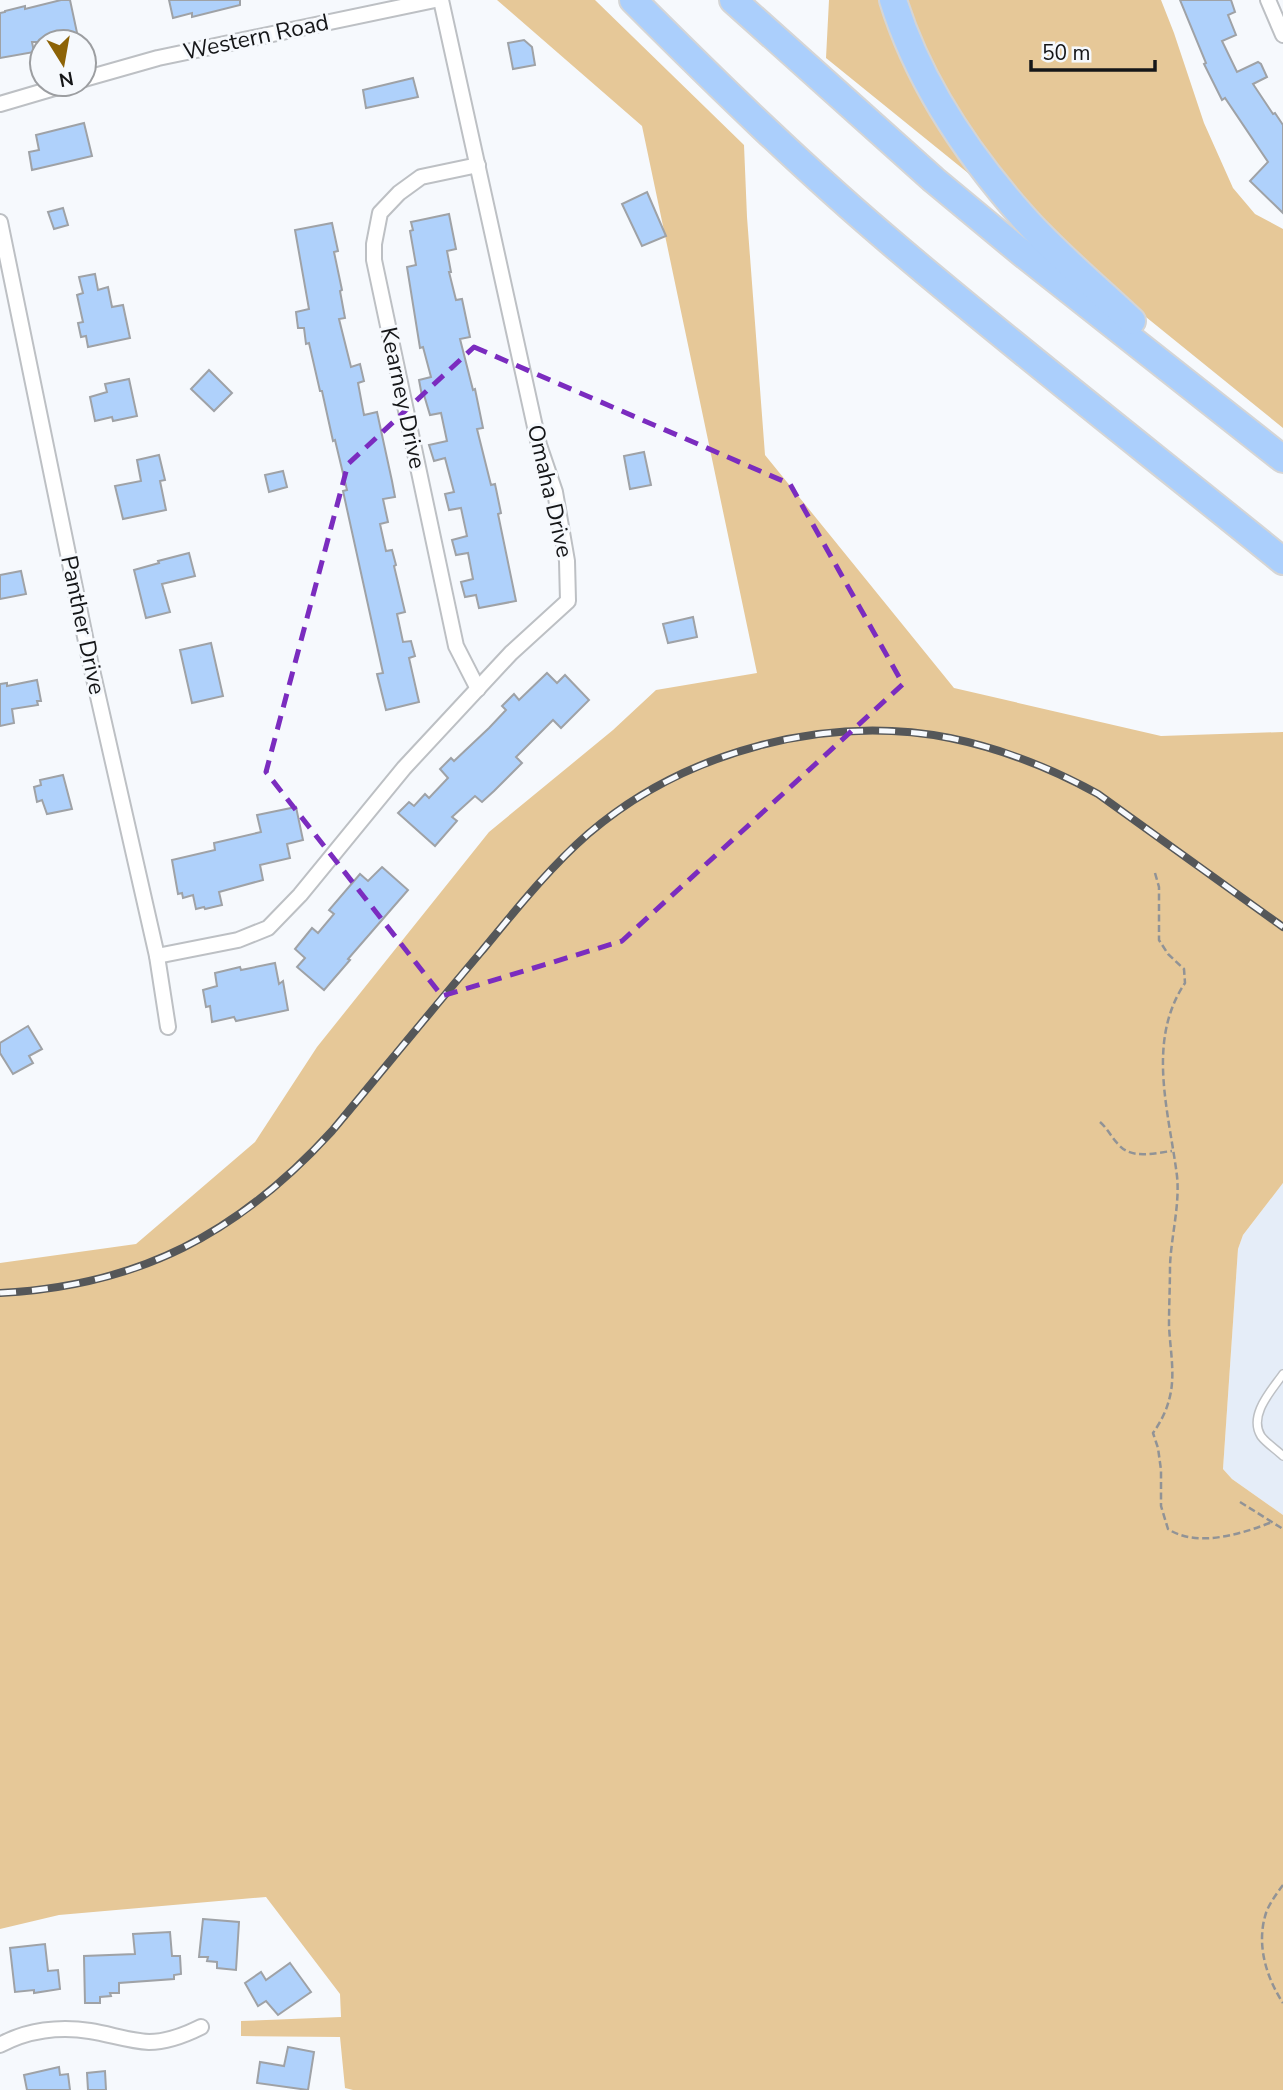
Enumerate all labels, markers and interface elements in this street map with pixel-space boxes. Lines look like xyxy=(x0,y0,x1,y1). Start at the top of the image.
street label: Western Road xyxy=(180,6,332,68)
north arrow xyxy=(28,28,98,98)
scale bar xyxy=(1031,28,1155,72)
text: 50 m xyxy=(1042,39,1091,67)
text: N xyxy=(57,65,76,93)
street label: Kearney Drive xyxy=(373,324,433,472)
street label: Omaha Drive xyxy=(520,422,580,560)
street label: Panther Drive xyxy=(53,553,113,697)

